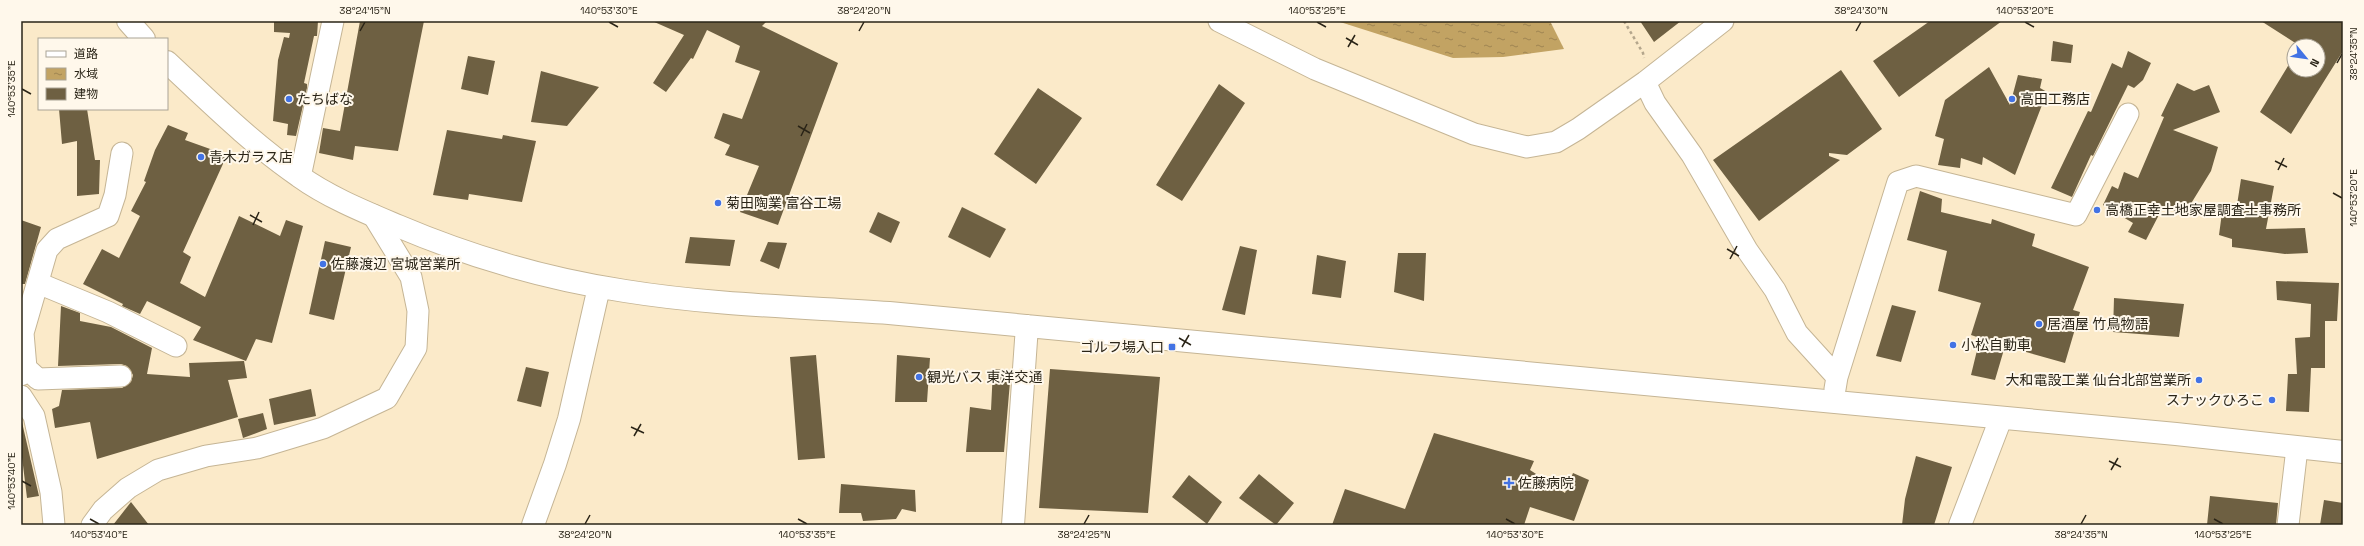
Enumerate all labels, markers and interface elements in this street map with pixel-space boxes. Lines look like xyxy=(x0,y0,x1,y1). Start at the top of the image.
text: 38°24'15"N xyxy=(339,4,391,17)
text: 140°53'30"E xyxy=(580,4,638,17)
text: 38°24'20"N xyxy=(837,4,891,17)
text: 140°53'25"E xyxy=(1288,4,1346,17)
text: 38°24'30"N xyxy=(1834,4,1888,17)
text: 140°53'20"E xyxy=(1996,4,2054,17)
text: 38°24'35"N xyxy=(2347,27,2360,81)
legend xyxy=(38,38,168,110)
north arrow xyxy=(2286,38,2326,78)
text: 道路 xyxy=(74,46,98,62)
text: N xyxy=(2307,56,2323,69)
text: 140°53'35"E xyxy=(5,60,18,118)
text: 水域 xyxy=(74,66,98,82)
text: 建物 xyxy=(74,86,98,102)
place label: たちばな xyxy=(297,90,353,108)
place label: 高田工務店 xyxy=(2020,90,2090,108)
marker: たちばな xyxy=(284,94,294,104)
marker: 高田工務店 xyxy=(2007,94,2017,104)
place label: 青木ガラス店 xyxy=(209,148,293,166)
marker: 青木ガラス店 xyxy=(196,152,206,162)
text: 140°53'20"E xyxy=(2347,169,2360,227)
place label: 菊田陶業 富谷工場 xyxy=(726,194,842,212)
marker: 菊田陶業 富谷工場 xyxy=(713,198,723,208)
place label: 高橋正幸土地家屋調査士事務所 xyxy=(2105,201,2301,219)
marker: 高橋正幸土地家屋調査士事務所 xyxy=(2092,205,2102,215)
place label: 佐藤渡辺 宮城営業所 xyxy=(331,255,461,273)
marker: 佐藤渡辺 宮城営業所 xyxy=(318,259,328,269)
place label: 居酒屋 竹鳥物語 xyxy=(2047,315,2149,333)
marker: 居酒屋 竹鳥物語 xyxy=(2034,319,2044,329)
place label: 小松自動車 xyxy=(1961,336,2031,354)
place label: ゴルフ場入口 xyxy=(1080,338,1164,356)
marker: 小松自動車 xyxy=(1948,340,1958,350)
marker: ゴルフ場入口 xyxy=(1167,342,1177,352)
place label: 観光バス 東洋交通 xyxy=(927,368,1043,386)
place label: 大和電設工業 仙台北部営業所 xyxy=(2005,371,2191,389)
marker: 観光バス 東洋交通 xyxy=(914,372,924,382)
marker: 大和電設工業 仙台北部営業所 xyxy=(2194,375,2204,385)
place label: スナックひろこ xyxy=(2166,391,2264,409)
marker: スナックひろこ xyxy=(2267,395,2277,405)
text: 140°53'40"E xyxy=(5,452,18,510)
place label: 佐藤病院 xyxy=(1518,474,1574,492)
marker: 佐藤病院 xyxy=(1503,477,1515,489)
text: 140°53'40"E xyxy=(70,528,128,541)
text: 38°24'20"N xyxy=(558,528,612,541)
text: 140°53'35"E xyxy=(778,528,836,541)
text: 38°24'25"N xyxy=(1057,528,1111,541)
text: 140°53'30"E xyxy=(1486,528,1544,541)
text: 38°24'35"N xyxy=(2054,528,2108,541)
text: 140°53'25"E xyxy=(2194,528,2252,541)

